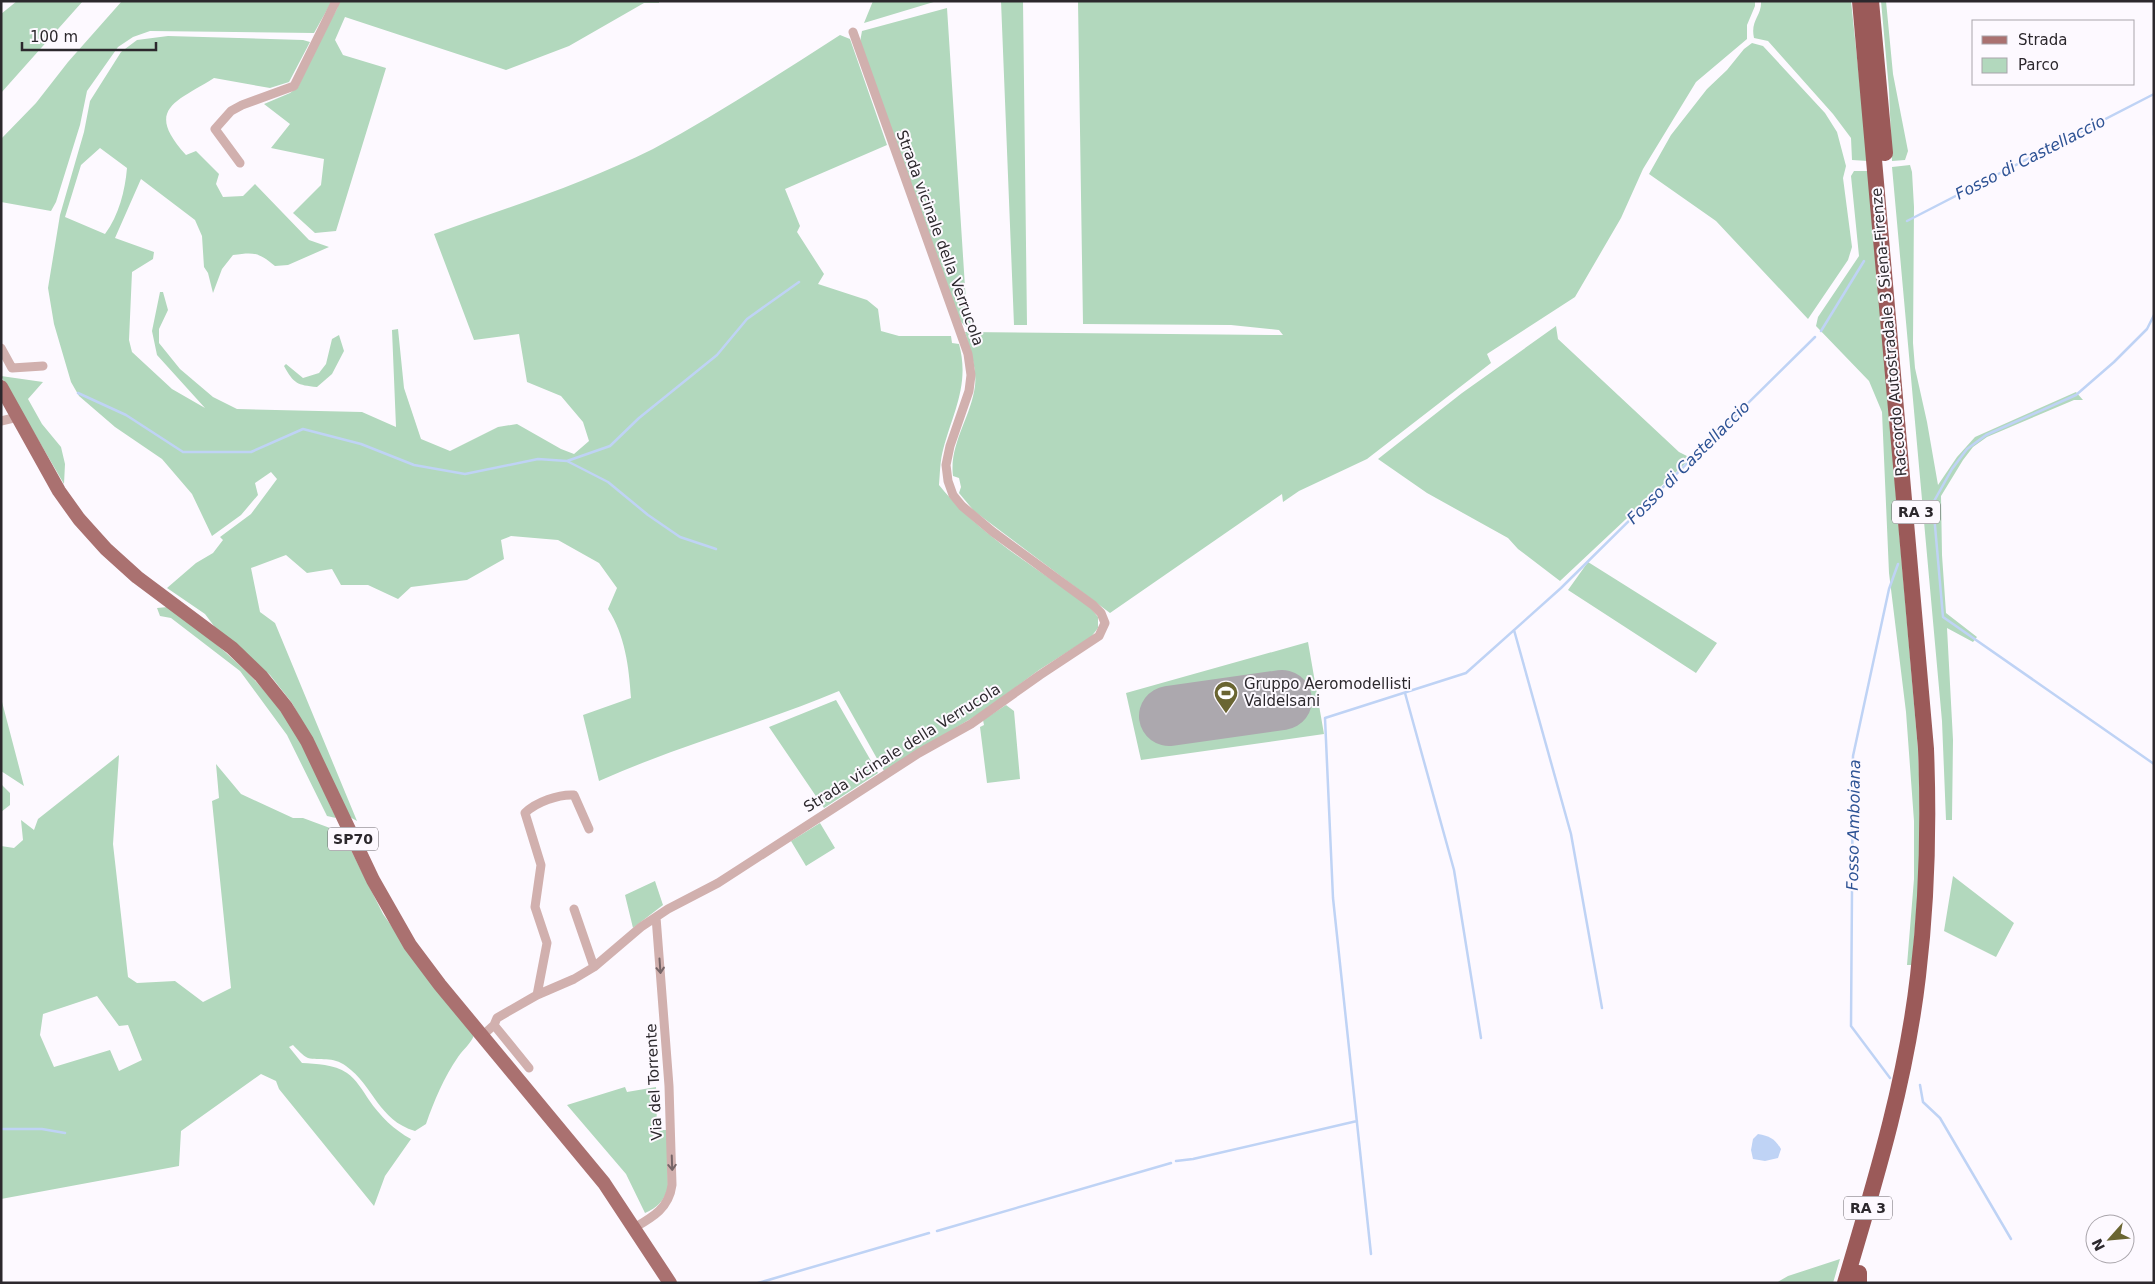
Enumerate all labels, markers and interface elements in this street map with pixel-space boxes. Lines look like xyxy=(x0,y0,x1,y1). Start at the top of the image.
scale bar xyxy=(22,20,156,52)
legend xyxy=(1972,20,2135,85)
text: 100 m xyxy=(30,28,78,46)
text: Strada xyxy=(2018,31,2067,49)
text: Parco xyxy=(2018,56,2059,74)
water label: Fosso di Castellaccio xyxy=(1952,111,2109,204)
street label: Strada vicinale della Verrucola xyxy=(893,128,987,348)
street label: Raccordo Autostradale 3 Siena-Firenze xyxy=(1867,187,1911,477)
water label: Fosso di Castellaccio xyxy=(1623,397,1754,528)
road number: RA 3 xyxy=(1892,501,1940,524)
place label: Gruppo Aeromodellisti Valdelsani xyxy=(1244,675,1411,710)
street label: Strada vicinale della Verrucola xyxy=(800,680,1004,816)
sports icon: Gruppo Aeromodellisti Valdelsani xyxy=(1213,680,1239,714)
water label: Fosso Amboiana xyxy=(1843,759,1864,891)
road number: SP70 xyxy=(328,828,378,851)
one-way arrow xyxy=(655,958,665,974)
street label: Via del Torrente xyxy=(642,1023,666,1141)
one-way arrow xyxy=(667,1154,677,1171)
road number: RA 3 xyxy=(1844,1196,1892,1220)
north arrow xyxy=(2085,1214,2135,1264)
text: N xyxy=(2089,1236,2108,1254)

